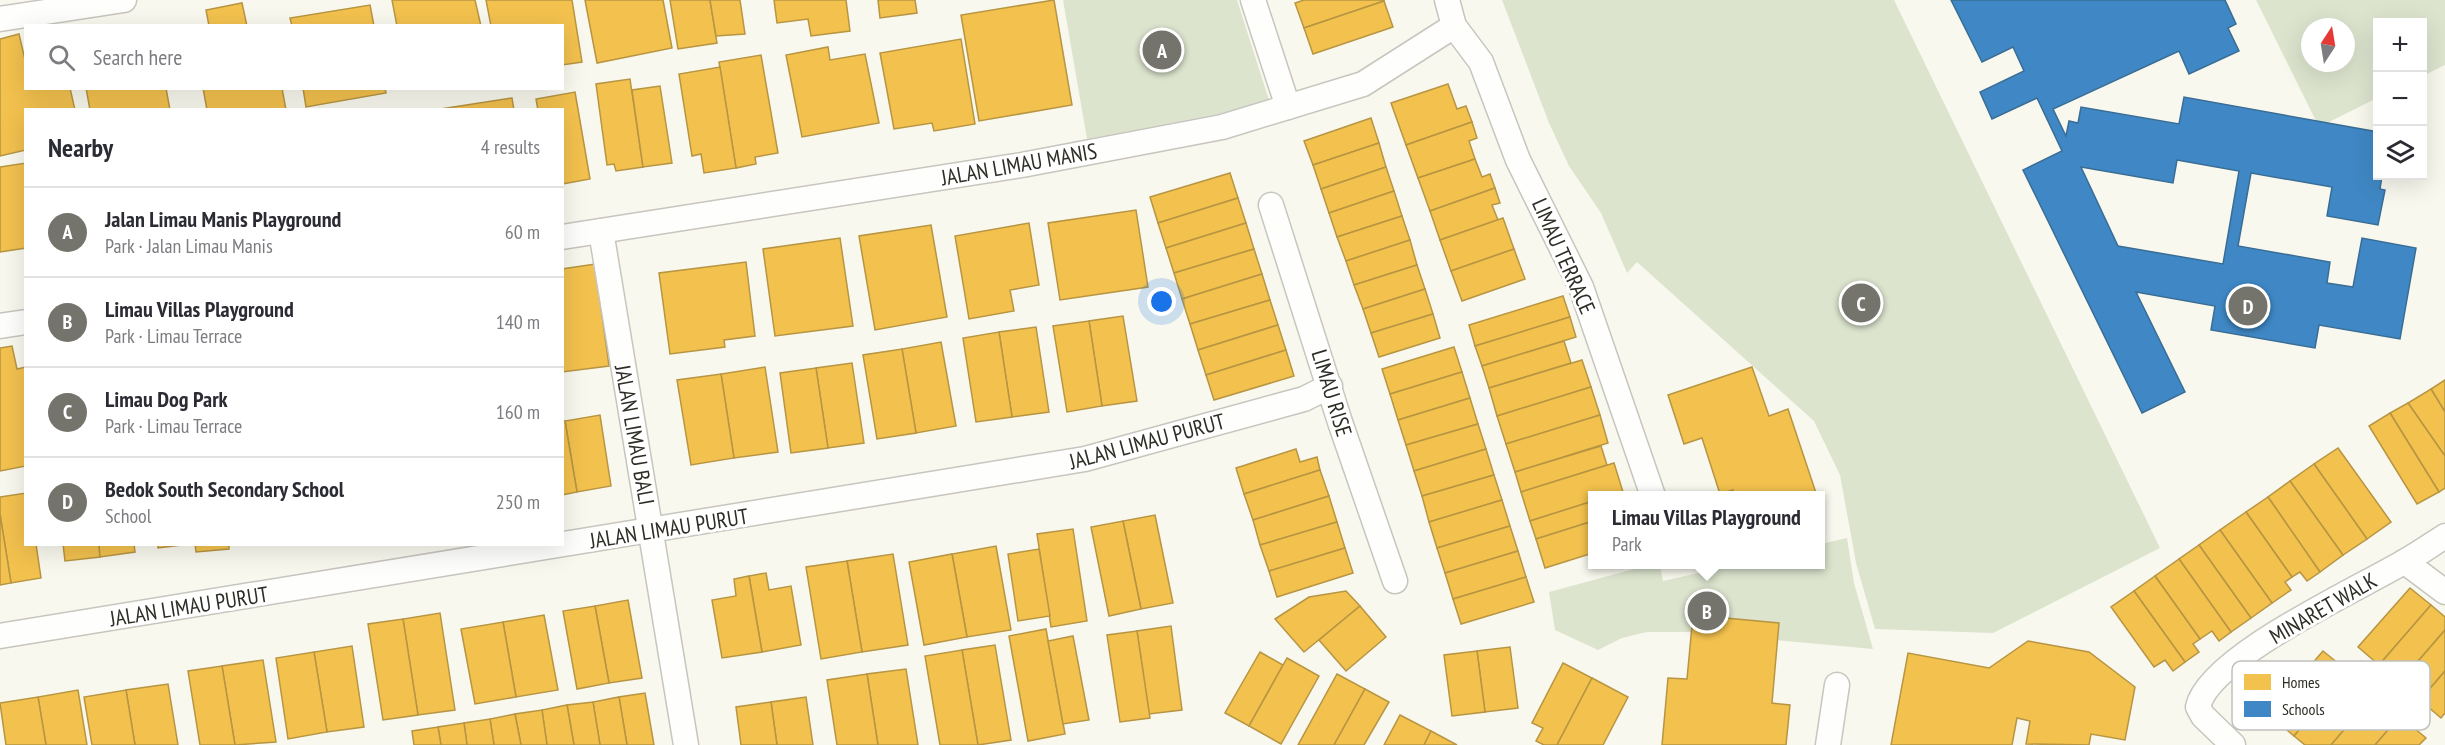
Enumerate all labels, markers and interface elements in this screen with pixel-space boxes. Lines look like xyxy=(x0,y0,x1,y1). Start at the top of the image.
north arrow xyxy=(2301,18,2355,72)
map controls xyxy=(2373,18,2427,180)
button: + xyxy=(2373,18,2427,72)
search box xyxy=(24,24,564,90)
pin: A xyxy=(1142,28,1182,72)
icon: search xyxy=(45,41,78,74)
text: Search here xyxy=(93,43,182,71)
button: − xyxy=(2373,72,2427,126)
button: layers xyxy=(2373,126,2427,180)
text: Nearby xyxy=(48,131,113,164)
text: 4 results xyxy=(481,134,540,160)
street label: JALAN LIMAU MANIS xyxy=(938,137,1099,192)
street label: LIMAU TERRACE xyxy=(1526,194,1602,318)
text: Jalan Limau Manis Playground xyxy=(105,205,341,233)
text: A xyxy=(62,219,73,245)
text: 60 m xyxy=(505,219,540,245)
text: Park · Jalan Limau Manis xyxy=(105,233,273,259)
pin: C xyxy=(1842,280,1880,326)
pin: D xyxy=(2228,284,2268,328)
your location xyxy=(1147,287,1176,316)
text: Limau Villas Playground xyxy=(105,295,294,323)
text: B xyxy=(63,309,72,335)
text: 140 m xyxy=(496,309,540,335)
text: Park · Limau Terrace xyxy=(105,323,242,349)
street label: LIMAU RISE xyxy=(1306,346,1358,440)
street label: JALAN LIMAU BALI xyxy=(609,362,661,507)
text: Limau Dog Park xyxy=(105,385,228,413)
text: C xyxy=(63,399,72,425)
text: 160 m xyxy=(496,399,540,425)
street label: JALAN LIMAU PURUT xyxy=(1065,407,1228,475)
text: Park · Limau Terrace xyxy=(105,413,242,439)
text: Bedok South Secondary School xyxy=(105,475,344,503)
text: D xyxy=(62,489,73,515)
text: 250 m xyxy=(496,489,540,515)
popup xyxy=(1588,491,1825,569)
street label: JALAN LIMAU PURUT xyxy=(587,502,750,554)
text: School xyxy=(105,503,151,529)
text: Limau Villas Playground xyxy=(1612,503,1801,531)
text: Park xyxy=(1612,531,1642,557)
street label: MINARET WALK xyxy=(2264,566,2382,650)
street label: JALAN LIMAU PURUT xyxy=(107,580,270,632)
pin: B xyxy=(1688,588,1726,634)
legend xyxy=(2232,661,2430,730)
text: Homes xyxy=(2282,672,2320,692)
text: Schools xyxy=(2282,699,2325,719)

